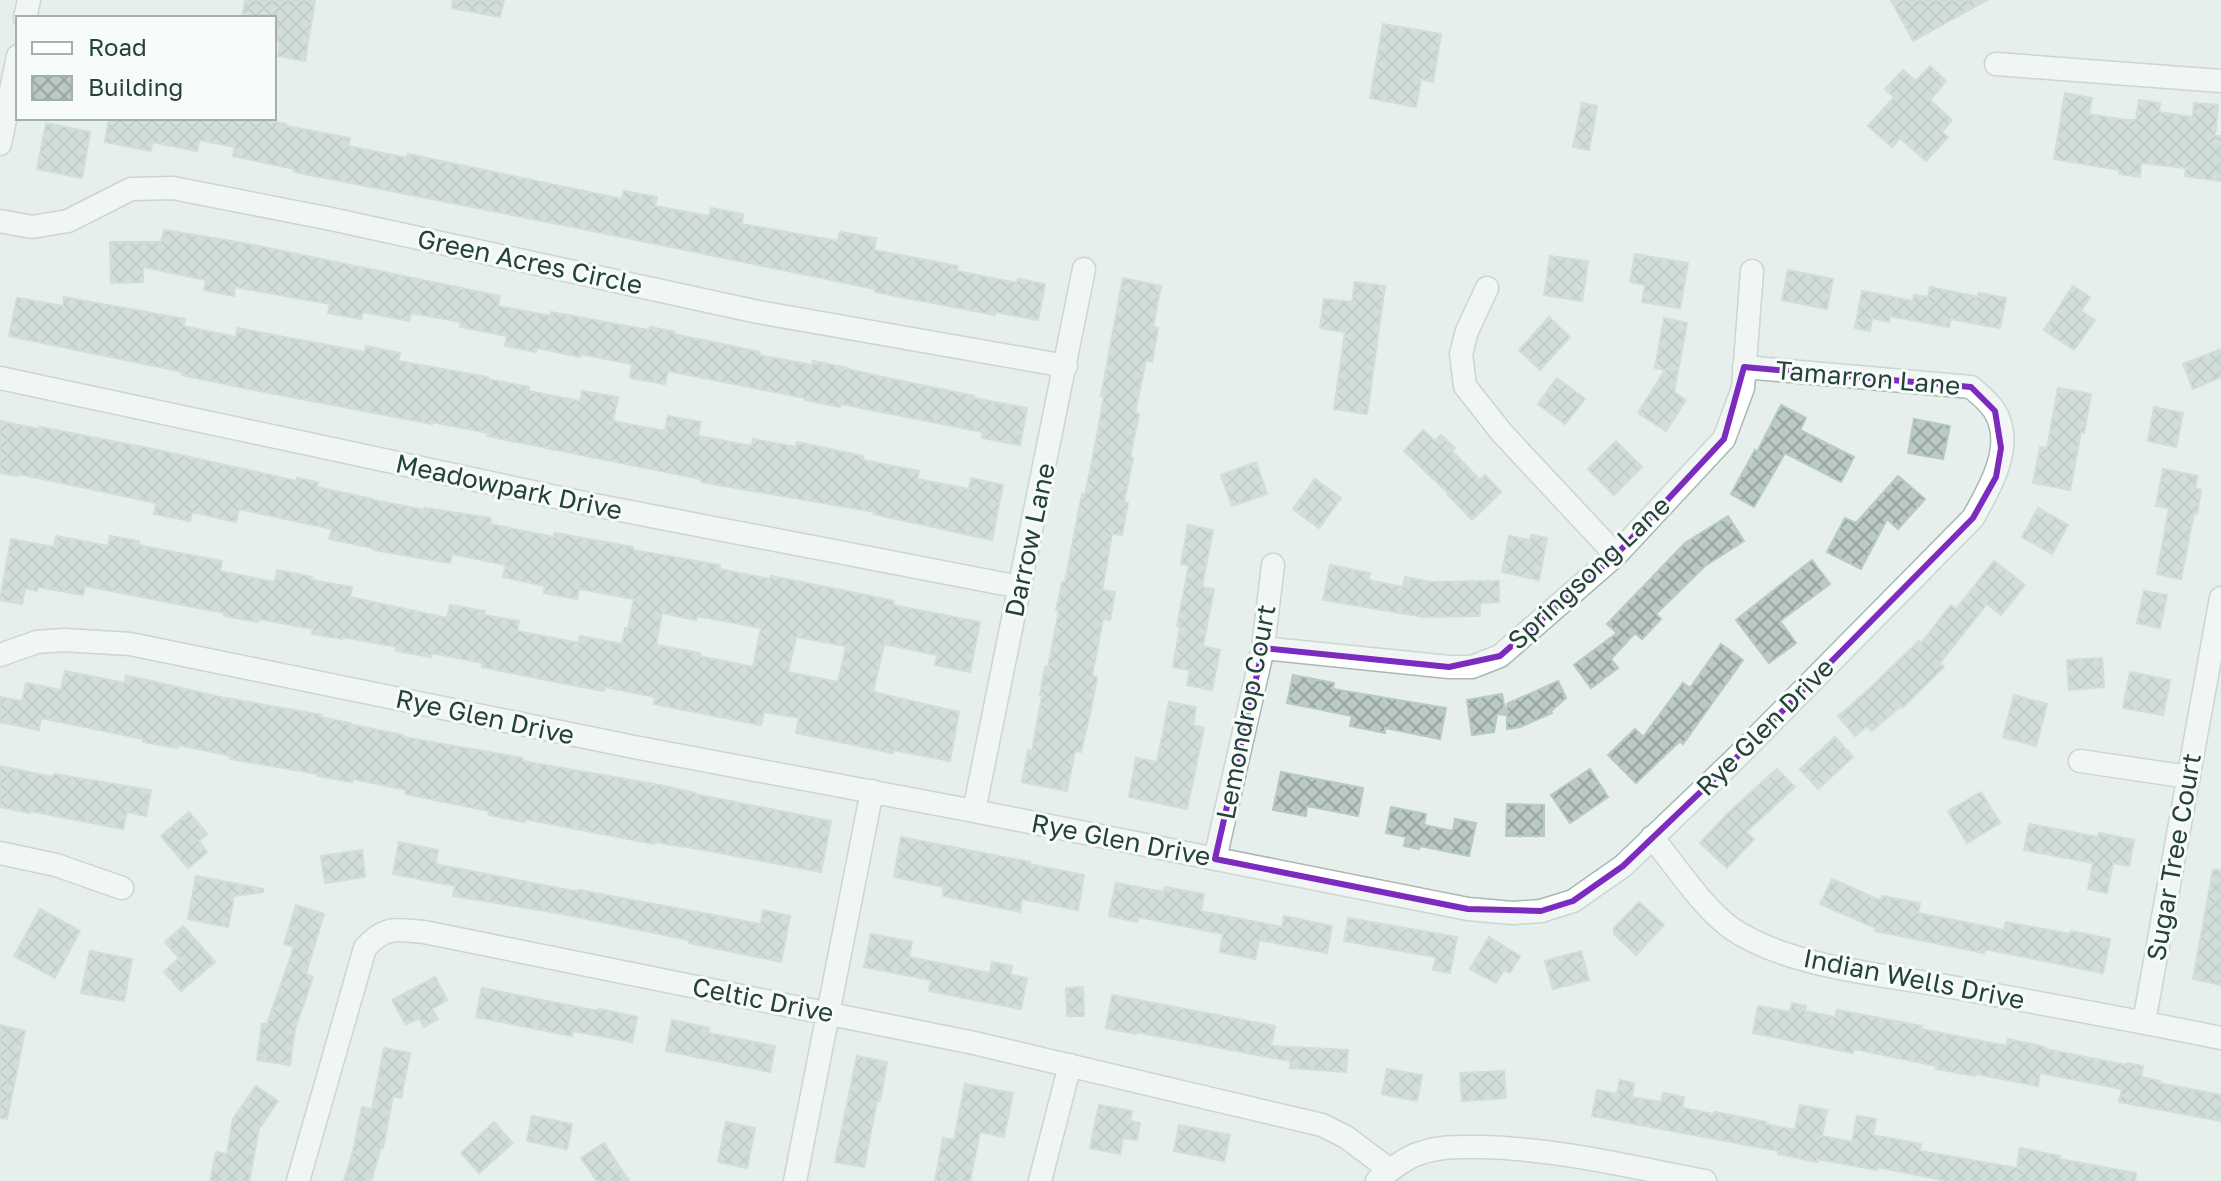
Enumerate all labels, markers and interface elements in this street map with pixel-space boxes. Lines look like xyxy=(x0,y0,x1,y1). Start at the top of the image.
legend xyxy=(16,16,276,120)
text: Road xyxy=(88,32,147,61)
text: Building xyxy=(88,72,183,101)
street label: Green Acres Circle xyxy=(415,223,645,301)
street label: Tamarron Lane xyxy=(1774,354,1962,401)
street label: Meadowpark Drive xyxy=(393,447,625,526)
street label: Darrow Lane xyxy=(998,460,1061,620)
street label: Springsong Lane xyxy=(1501,490,1676,656)
street label: Lemondrop Court xyxy=(1209,602,1282,822)
street label: Rye Glen Drive xyxy=(1689,651,1840,802)
street label: Rye Glen Drive xyxy=(393,682,577,751)
street label: Sugar Tree Court xyxy=(2140,751,2207,963)
street label: Rye Glen Drive xyxy=(1029,807,1213,872)
street label: Indian Wells Drive xyxy=(1801,942,2027,1015)
street label: Celtic Drive xyxy=(690,971,836,1028)

